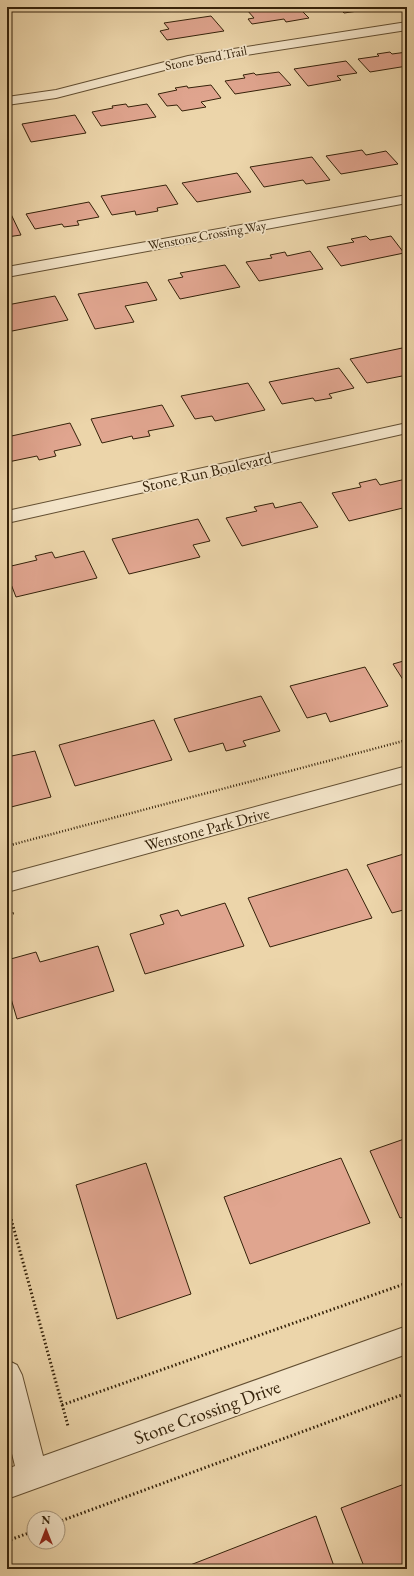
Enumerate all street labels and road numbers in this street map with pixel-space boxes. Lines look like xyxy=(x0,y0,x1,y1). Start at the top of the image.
street label: Stone Bend Trail xyxy=(164,42,248,74)
street label: Wenstone Crossing Way xyxy=(146,216,268,254)
street label: Stone Run Boulevard xyxy=(140,447,275,497)
street label: Wenstone Park Drive xyxy=(142,802,272,856)
street label: Stone Crossing Drive xyxy=(130,1374,284,1450)

